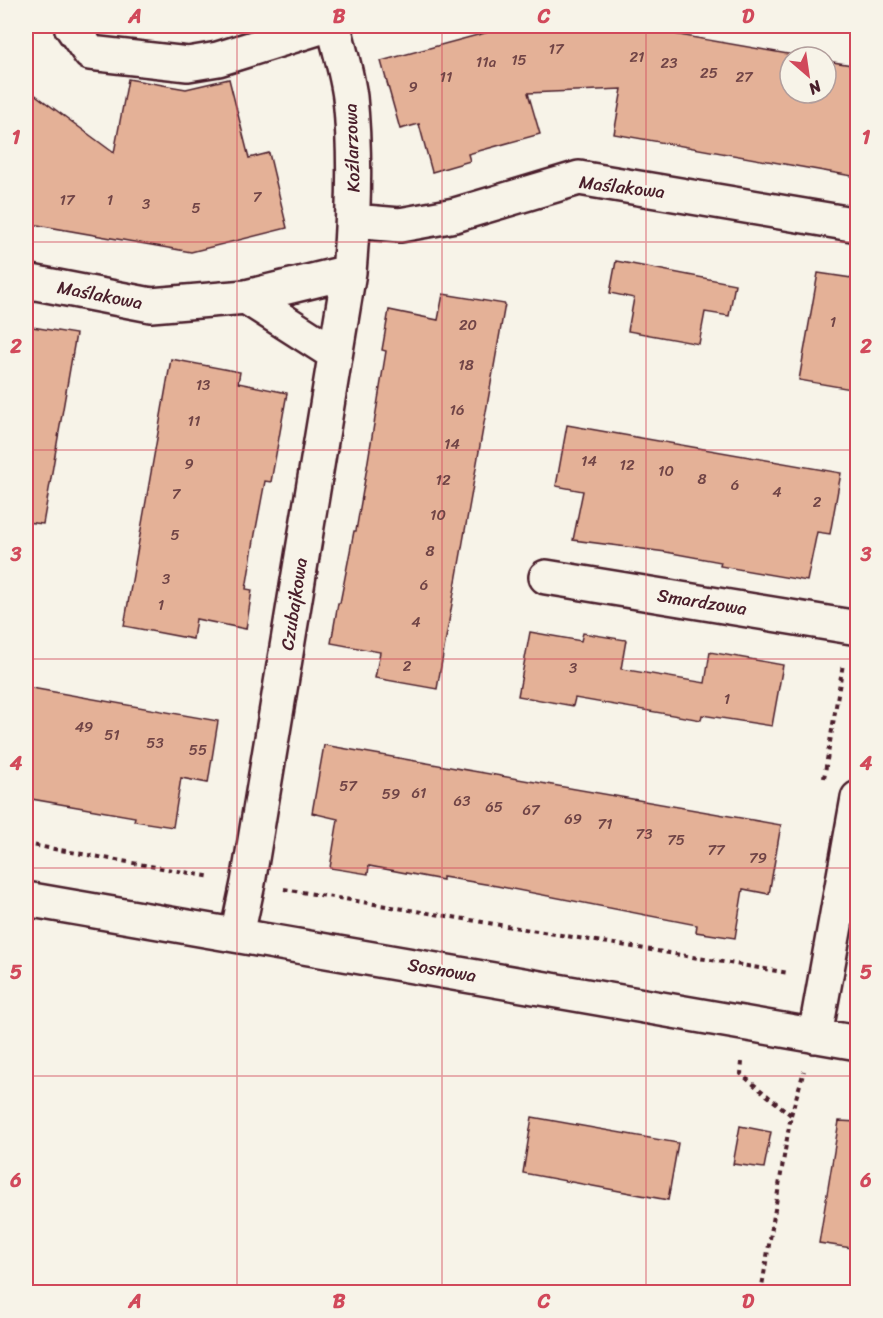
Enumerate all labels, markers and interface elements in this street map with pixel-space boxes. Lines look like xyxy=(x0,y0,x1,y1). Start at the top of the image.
text: A xyxy=(127,0,142,34)
text: B xyxy=(333,0,346,34)
text: C xyxy=(537,0,551,34)
text: D xyxy=(742,0,755,34)
house number: 17 xyxy=(548,36,565,62)
house number: 21 xyxy=(629,44,645,70)
north arrow xyxy=(778,45,838,105)
house number: 15 xyxy=(511,47,527,73)
house number: 11a xyxy=(476,49,497,75)
house number: 23 xyxy=(661,50,677,76)
house number: 25 xyxy=(700,60,718,86)
house number: 11 xyxy=(440,64,452,90)
house number: 27 xyxy=(735,64,754,90)
text: N xyxy=(802,72,828,103)
house number: 9 xyxy=(408,74,418,100)
street label: Koźlarzowa xyxy=(334,103,370,193)
text: 1 xyxy=(12,120,21,155)
text: 1 xyxy=(862,120,871,155)
street label: Maślakowa xyxy=(577,166,667,208)
house number: 7 xyxy=(253,184,263,210)
house number: 17 xyxy=(59,187,76,213)
house number: 1 xyxy=(107,187,113,213)
house number: 3 xyxy=(142,191,150,217)
house number: 5 xyxy=(191,195,201,221)
street label: Maślakowa xyxy=(55,271,145,319)
house number: 1 xyxy=(830,309,836,335)
house number: 20 xyxy=(459,312,477,338)
text: 2 xyxy=(9,329,22,364)
text: 2 xyxy=(859,329,872,364)
house number: 18 xyxy=(458,352,474,378)
house number: 13 xyxy=(196,372,210,398)
house number: 16 xyxy=(450,397,464,423)
house number: 11 xyxy=(188,408,200,434)
house number: 14 xyxy=(444,431,460,457)
house number: 14 xyxy=(581,448,597,474)
house number: 9 xyxy=(184,451,194,477)
house number: 12 xyxy=(619,452,635,478)
house number: 10 xyxy=(658,458,674,484)
house number: 8 xyxy=(697,466,707,492)
house number: 12 xyxy=(435,467,451,493)
house number: 6 xyxy=(731,472,739,498)
house number: 4 xyxy=(772,479,782,505)
house number: 7 xyxy=(172,481,182,507)
house number: 2 xyxy=(813,489,822,515)
house number: 10 xyxy=(430,502,446,528)
house number: 5 xyxy=(170,522,180,548)
text: 3 xyxy=(10,537,22,572)
text: 3 xyxy=(860,537,872,572)
house number: 8 xyxy=(425,538,435,564)
street label: Czubajkowa xyxy=(271,555,317,653)
house number: 3 xyxy=(162,566,170,592)
house number: 6 xyxy=(420,572,428,598)
street label: Smardzowa xyxy=(655,579,749,625)
house number: 1 xyxy=(158,592,164,618)
house number: 4 xyxy=(411,609,421,635)
house number: 2 xyxy=(403,653,412,679)
house number: 3 xyxy=(569,655,577,681)
house number: 1 xyxy=(724,686,730,712)
house number: 49 xyxy=(75,714,93,740)
house number: 51 xyxy=(104,722,120,748)
house number: 53 xyxy=(146,730,164,756)
house number: 55 xyxy=(189,737,207,763)
text: 4 xyxy=(9,746,23,781)
text: 4 xyxy=(859,746,873,781)
house number: 57 xyxy=(339,773,358,799)
house number: 61 xyxy=(412,780,426,806)
house number: 59 xyxy=(382,781,400,807)
house number: 63 xyxy=(454,788,470,814)
house number: 65 xyxy=(485,794,503,820)
house number: 67 xyxy=(522,797,541,823)
house number: 69 xyxy=(564,806,582,832)
house number: 71 xyxy=(597,811,613,837)
house number: 73 xyxy=(636,821,652,847)
house number: 75 xyxy=(667,827,685,853)
house number: 77 xyxy=(707,837,726,863)
house number: 79 xyxy=(749,845,767,871)
street label: Sosnowa xyxy=(405,948,479,992)
text: 5 xyxy=(10,955,22,990)
text: 5 xyxy=(860,955,872,990)
text: 6 xyxy=(9,1163,22,1198)
text: 6 xyxy=(859,1163,872,1198)
text: A xyxy=(127,1284,142,1318)
text: B xyxy=(333,1284,346,1318)
text: C xyxy=(537,1284,551,1318)
text: D xyxy=(742,1284,755,1318)

